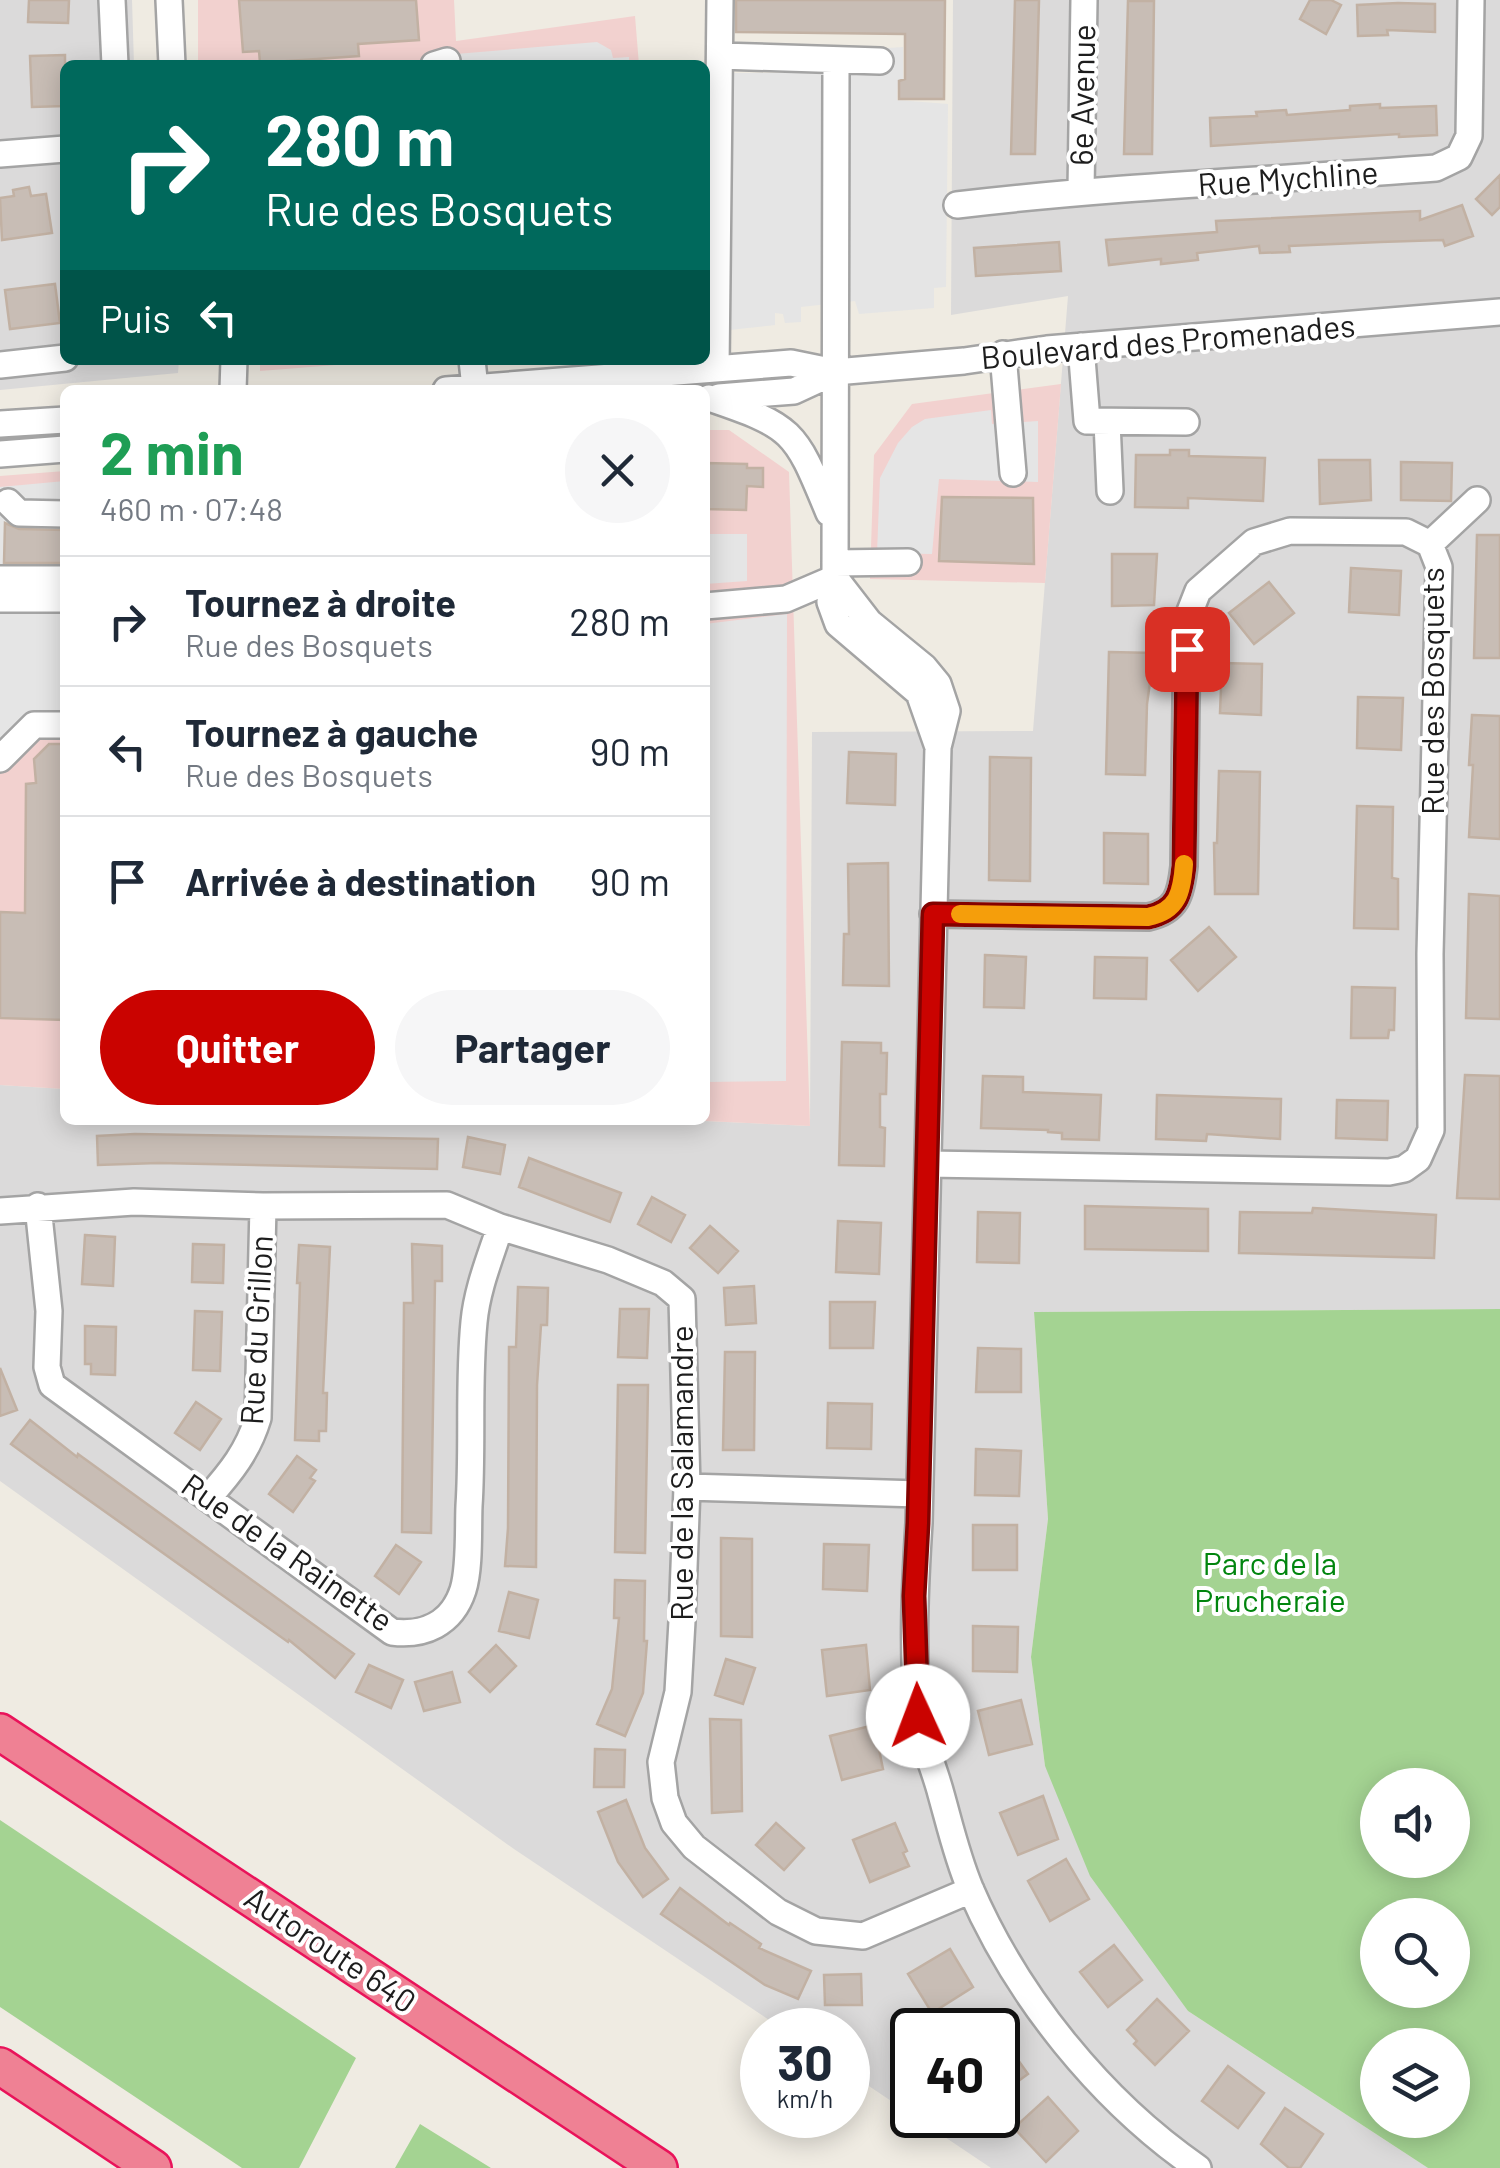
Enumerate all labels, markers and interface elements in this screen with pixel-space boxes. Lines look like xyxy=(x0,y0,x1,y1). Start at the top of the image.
street label: 6e Avenue xyxy=(1061,24,1101,166)
text: 280 m xyxy=(265,96,454,180)
icon: right xyxy=(100,100,230,230)
street label: Rue Mychline xyxy=(1196,152,1379,202)
text: Rue des Bosquets xyxy=(265,181,613,235)
icon: left xyxy=(191,290,246,345)
text: Puis xyxy=(100,295,171,341)
street label: Boulevard des Promenades xyxy=(979,305,1357,375)
text: 2 min xyxy=(100,415,244,487)
button: close xyxy=(565,418,670,523)
text: 460 m · 07:48 xyxy=(100,489,283,527)
street label: Rue des Bosquets xyxy=(1412,567,1450,815)
text: Tournez à droite xyxy=(185,579,456,625)
icon: right xyxy=(100,594,155,649)
text: 280 m xyxy=(569,598,670,644)
pin xyxy=(1145,607,1230,692)
icon: arrive xyxy=(1160,622,1215,677)
text: Rue des Bosquets xyxy=(185,625,433,663)
text: Tournez à gauche xyxy=(185,709,478,755)
icon: left xyxy=(100,724,155,779)
text: 90 m xyxy=(590,728,670,774)
text: Rue des Bosquets xyxy=(185,755,433,793)
icon: arrive xyxy=(100,854,155,909)
text: Arrivée à destination xyxy=(185,858,536,904)
text: 90 m xyxy=(590,858,670,904)
button: Quitter xyxy=(100,990,375,1105)
button: Partager xyxy=(395,990,670,1105)
street label: Rue du Grillon xyxy=(231,1234,279,1426)
street label: Rue de la Salamandre xyxy=(661,1325,699,1621)
street label: Rue de la Rainette xyxy=(175,1464,401,1638)
park label: Parc de la Prucheraie xyxy=(1194,1543,1346,1618)
position arrow xyxy=(866,1664,970,1768)
map controls xyxy=(1360,1768,1470,2138)
button: sound xyxy=(1360,1768,1470,1878)
street label: Autoroute 640 xyxy=(238,1877,424,2019)
button: search xyxy=(1360,1898,1470,2008)
speed limit sign: 40 xyxy=(890,2008,1020,2138)
button: layers xyxy=(1360,2028,1470,2138)
text: 30 xyxy=(777,2031,833,2091)
text: km/h xyxy=(777,2083,833,2113)

